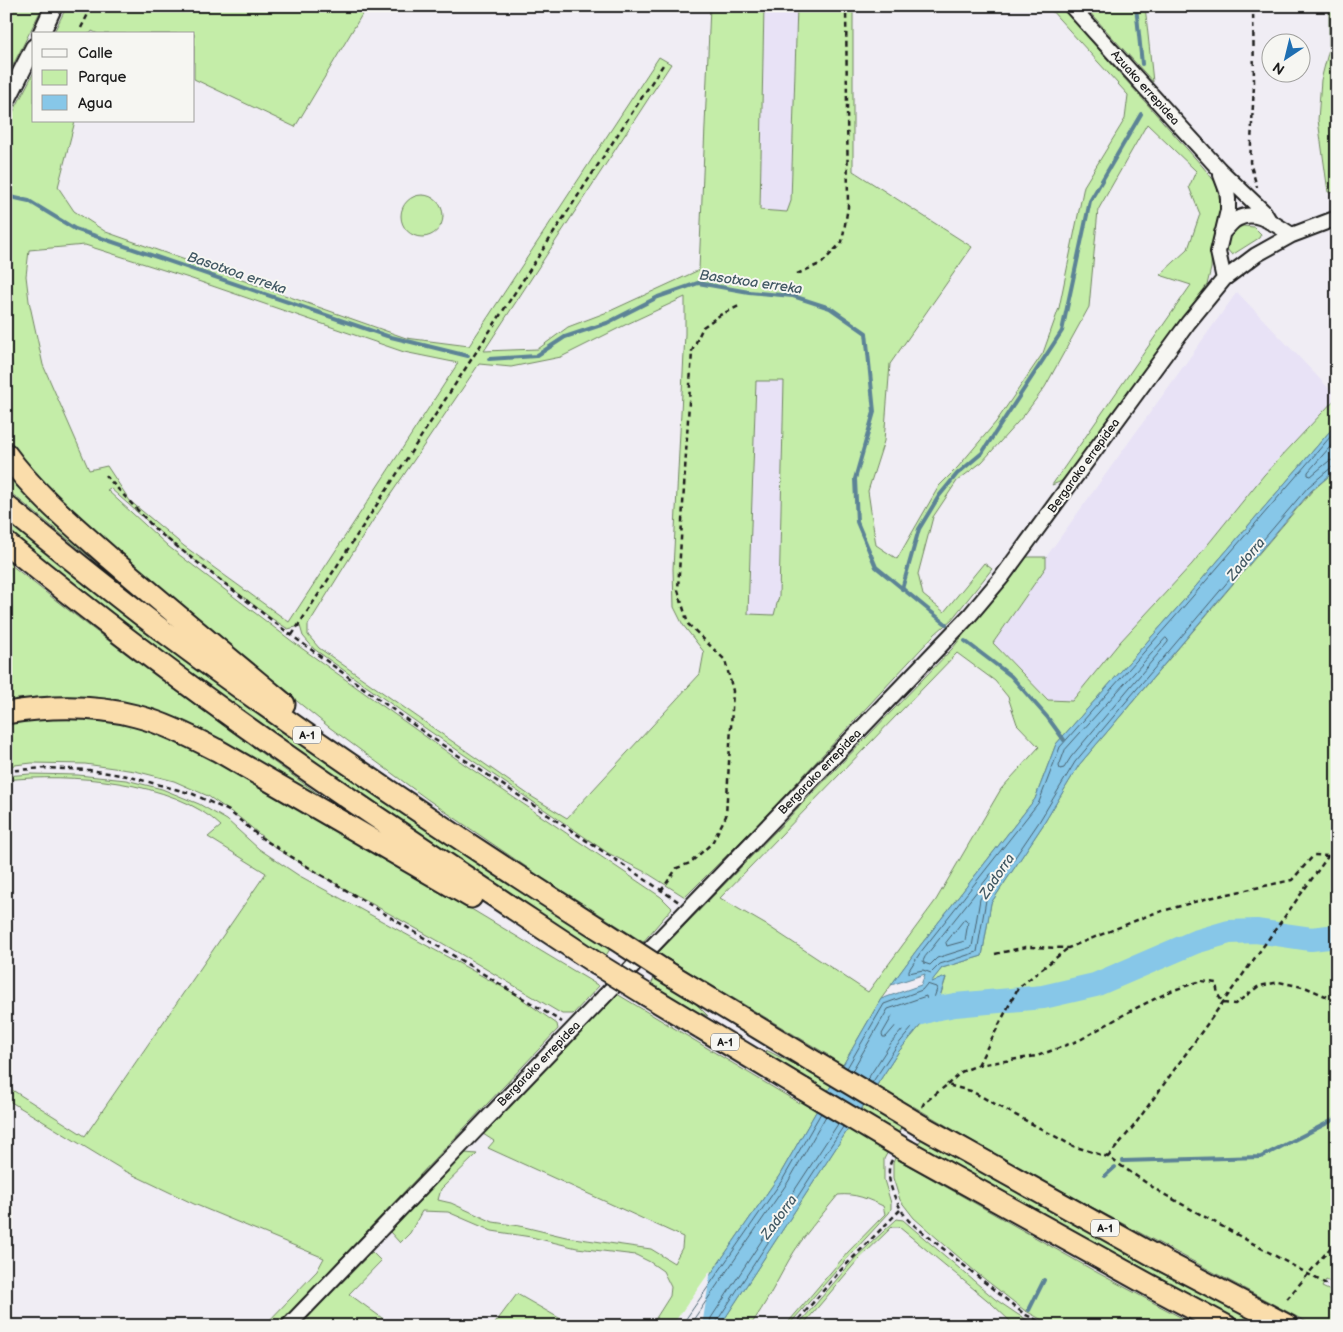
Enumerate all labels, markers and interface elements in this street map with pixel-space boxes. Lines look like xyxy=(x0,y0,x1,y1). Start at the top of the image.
legend xyxy=(32,32,195,122)
north arrow xyxy=(1260,32,1310,82)
text: Calle xyxy=(78,44,113,63)
street label: Azuako errepidea xyxy=(1107,47,1183,129)
text: N xyxy=(1270,58,1288,78)
text: Parque xyxy=(78,68,127,87)
text: Agua xyxy=(78,94,112,113)
water label: Basotxoa erreka xyxy=(185,248,289,298)
water label: Basotxoa erreka xyxy=(699,266,804,298)
street label: Bergarako errepidea xyxy=(1045,416,1123,516)
water label: Zadorra xyxy=(1223,534,1269,585)
road number: A-1 xyxy=(293,726,321,744)
street label: Bergarako errepidea xyxy=(775,726,865,818)
water label: Zadorra xyxy=(975,850,1018,903)
street label: Bergarako errepidea xyxy=(494,1018,584,1110)
road number: A-1 xyxy=(711,1034,739,1050)
water label: Zadorra xyxy=(757,1192,801,1243)
road number: A-1 xyxy=(1091,1220,1119,1236)

